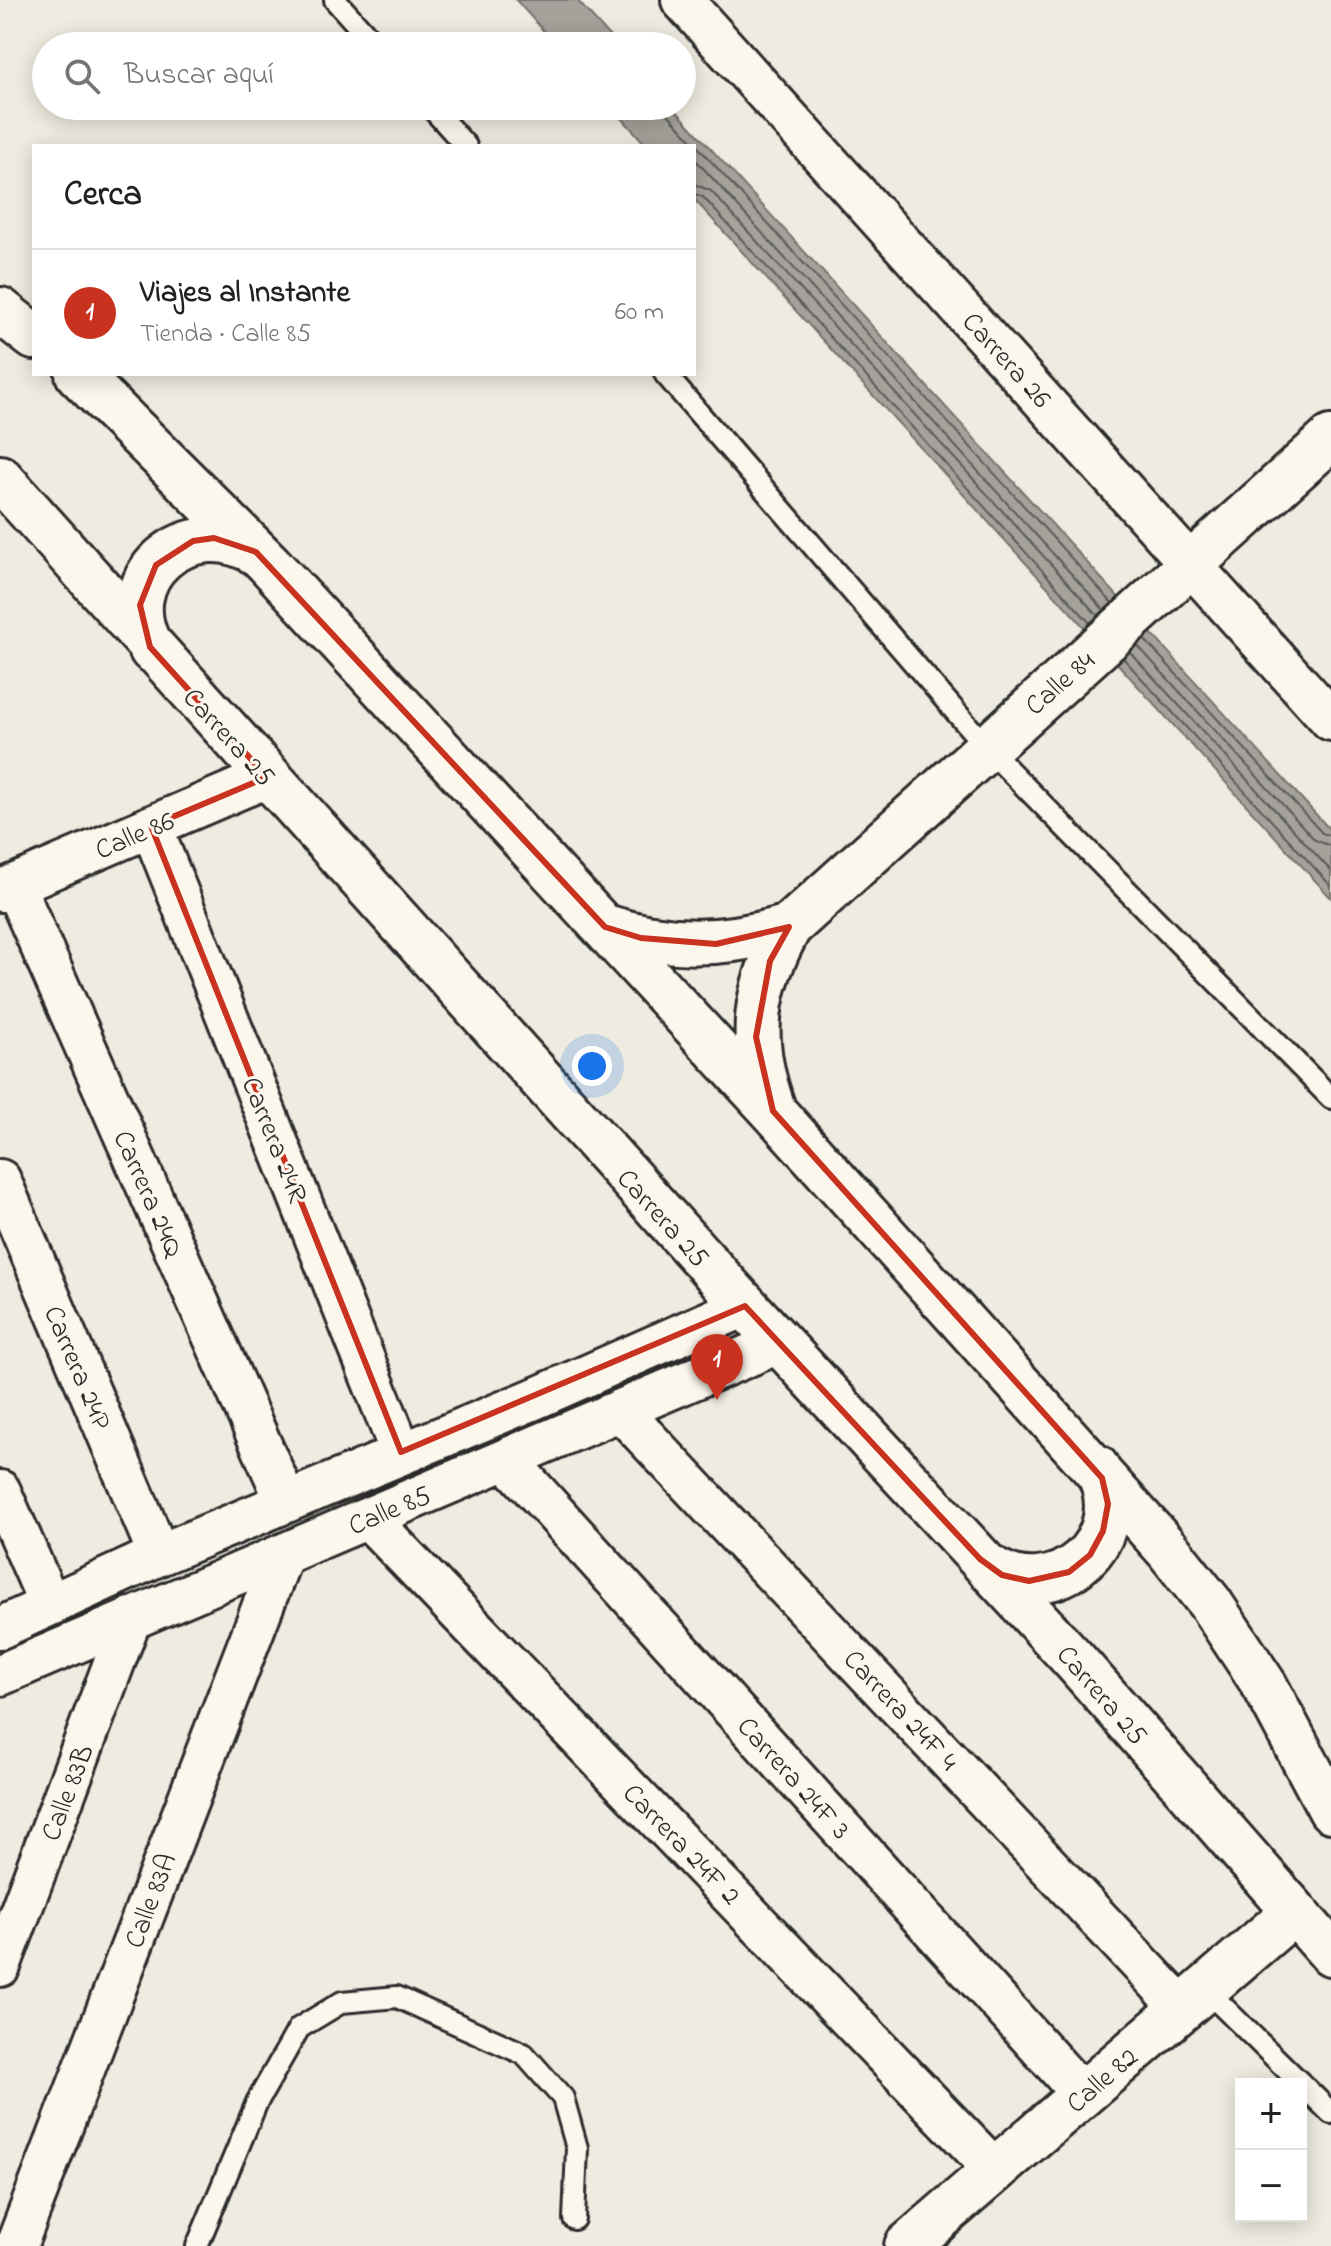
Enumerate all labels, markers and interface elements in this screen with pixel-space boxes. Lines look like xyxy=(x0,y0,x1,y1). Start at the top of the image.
search box xyxy=(32,32,696,120)
icon: search xyxy=(60,54,104,98)
text: Buscar aquí xyxy=(124,54,274,98)
text: Cerca xyxy=(64,171,142,221)
text: Viajes al Instante xyxy=(140,272,350,316)
text: 1 xyxy=(86,294,94,332)
text: 60 m xyxy=(615,294,664,332)
street label: Carrera 26 xyxy=(951,304,1060,419)
text: Tienda · Calle 85 xyxy=(140,316,311,354)
street label: Calle 84 xyxy=(1017,642,1106,727)
street label: Carrera 25 xyxy=(172,680,283,797)
street label: Calle 86 xyxy=(89,802,181,872)
your location xyxy=(572,1046,612,1086)
street label: Carrera 24R xyxy=(229,1071,317,1210)
street label: Carrera 24Q xyxy=(101,1125,193,1265)
street label: Carrera 25 xyxy=(606,1161,717,1278)
street label: Carrera 24P xyxy=(31,1300,120,1437)
pin: 1 xyxy=(691,1334,743,1400)
street label: Calle 85 xyxy=(343,1477,438,1548)
street label: Carrera 25 xyxy=(1045,1637,1156,1755)
street label: Carrera 24F 4 xyxy=(832,1641,967,1782)
street label: Carrera 24F 3 xyxy=(726,1709,859,1850)
street label: Calle 83B xyxy=(32,1739,106,1847)
street label: Carrera 24F 2 xyxy=(612,1775,749,1916)
street label: Calle 83A xyxy=(115,1848,189,1955)
street label: Calle 82 xyxy=(1058,2039,1148,2125)
map controls xyxy=(1235,2078,1307,2222)
button: + xyxy=(1235,2078,1307,2150)
button: − xyxy=(1235,2150,1307,2222)

